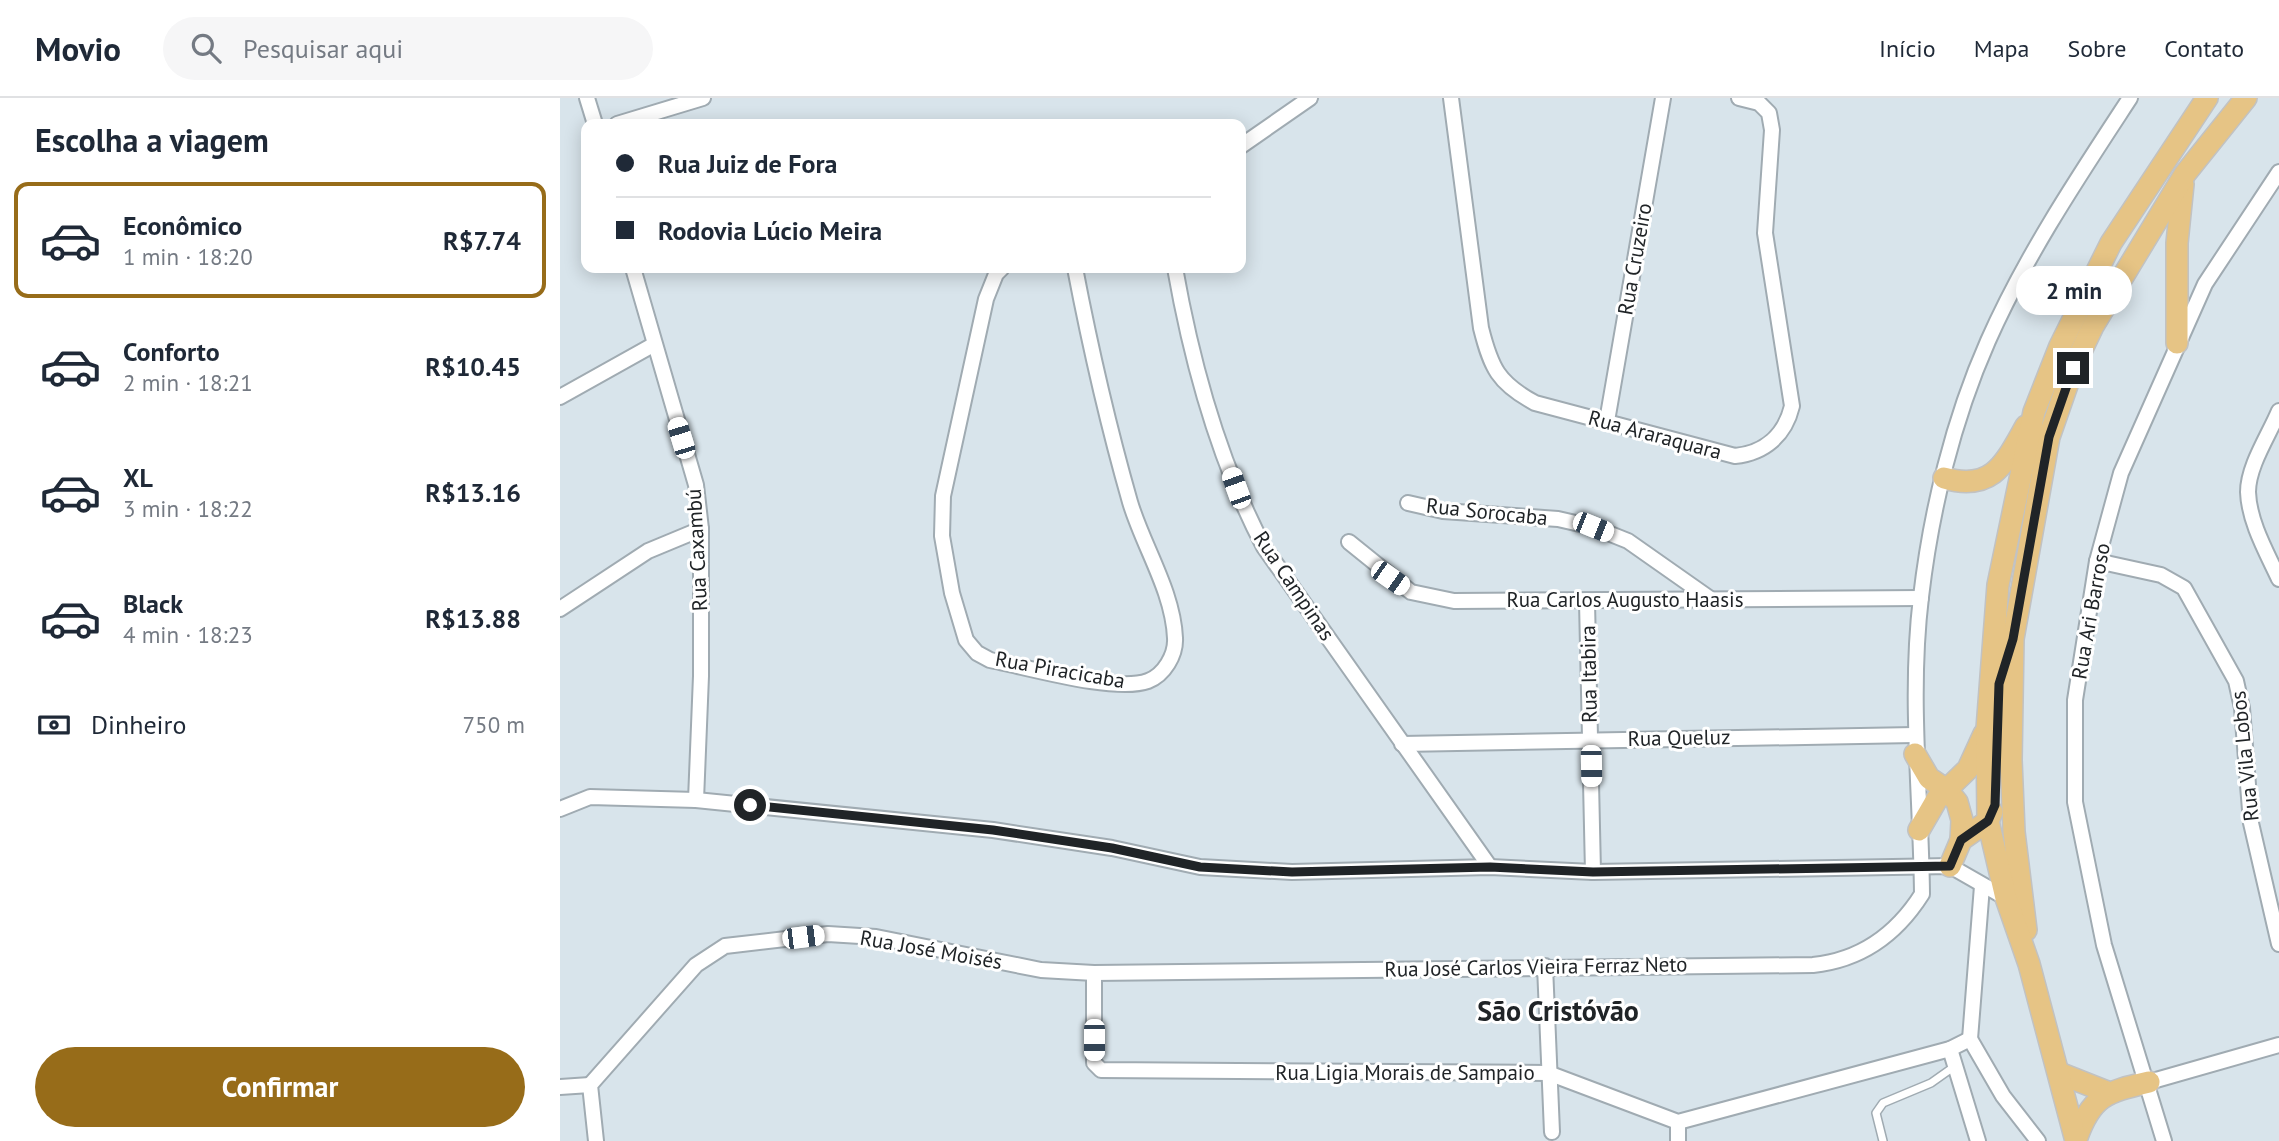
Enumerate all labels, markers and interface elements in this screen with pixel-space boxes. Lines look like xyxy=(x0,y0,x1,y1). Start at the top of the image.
search box xyxy=(163,17,653,80)
text: Movio xyxy=(35,27,121,70)
icon: search xyxy=(187,29,225,67)
text: Pesquisar aqui xyxy=(243,32,403,65)
text: Início xyxy=(1879,33,1936,64)
text: Mapa xyxy=(1974,33,2029,64)
text: Sobre xyxy=(2067,33,2126,64)
text: Contato xyxy=(2164,33,2244,64)
text: Escolha a viagem xyxy=(35,119,269,161)
text: Rua Juiz de Fora xyxy=(658,147,837,180)
street label: Rua Cruzeiro xyxy=(1611,201,1658,317)
icon: car xyxy=(39,209,102,272)
text: Econômico xyxy=(123,209,242,242)
text: Rodovia Lúcio Meira xyxy=(658,214,882,247)
text: R$7.74 xyxy=(443,224,521,257)
text: 1 min · 18:20 xyxy=(123,242,253,271)
callout: 2 min xyxy=(2015,266,2131,316)
text: 2 min xyxy=(2046,276,2102,305)
icon: car xyxy=(39,335,102,398)
text: Conforto xyxy=(123,335,220,368)
text: R$10.45 xyxy=(425,350,521,383)
route end xyxy=(2057,352,2089,384)
text: 2 min · 18:21 xyxy=(123,368,253,397)
street label: Rua Araraquara xyxy=(1586,404,1725,465)
car xyxy=(665,415,698,461)
icon: car xyxy=(39,461,102,524)
text: XL xyxy=(123,461,153,494)
car xyxy=(1219,465,1254,511)
text: R$13.16 xyxy=(425,476,521,509)
street label: Rua Caxambú xyxy=(680,488,713,612)
street label: Rua Sorocaba xyxy=(1425,492,1549,531)
text: 3 min · 18:22 xyxy=(123,494,253,523)
car xyxy=(1570,509,1617,545)
street label: Rua Campinas xyxy=(1248,526,1341,646)
street label: Rua Ari Barroso xyxy=(2065,541,2116,681)
car xyxy=(1367,557,1414,599)
street label: Rua Carlos Augusto Haasis xyxy=(1506,586,1744,613)
icon: car xyxy=(39,587,102,650)
text: Black xyxy=(123,587,183,620)
text: R$13.88 xyxy=(425,602,521,635)
text: 4 min · 18:23 xyxy=(123,620,253,649)
street label: Rua Itabira xyxy=(1574,625,1603,723)
street label: Rua Piracicaba xyxy=(993,645,1127,694)
street label: Rua Vila Lobos xyxy=(2224,689,2265,823)
icon: cash xyxy=(35,706,73,744)
text: Dinheiro xyxy=(91,708,186,741)
text: 750 m xyxy=(463,710,525,739)
street label: Rua Queluz xyxy=(1627,723,1731,752)
car xyxy=(1581,745,1602,787)
route start xyxy=(734,789,766,821)
car xyxy=(781,924,826,950)
street label: Rua José Moisés xyxy=(858,924,1004,975)
street label: Rua José Carlos Vieira Ferraz Neto xyxy=(1384,950,1688,983)
district label: São Cristóvão xyxy=(1477,992,1639,1029)
car xyxy=(1084,1019,1105,1061)
button: Confirmar xyxy=(35,1047,525,1127)
street label: Rua Ligia Morais de Sampaio xyxy=(1275,1059,1535,1086)

